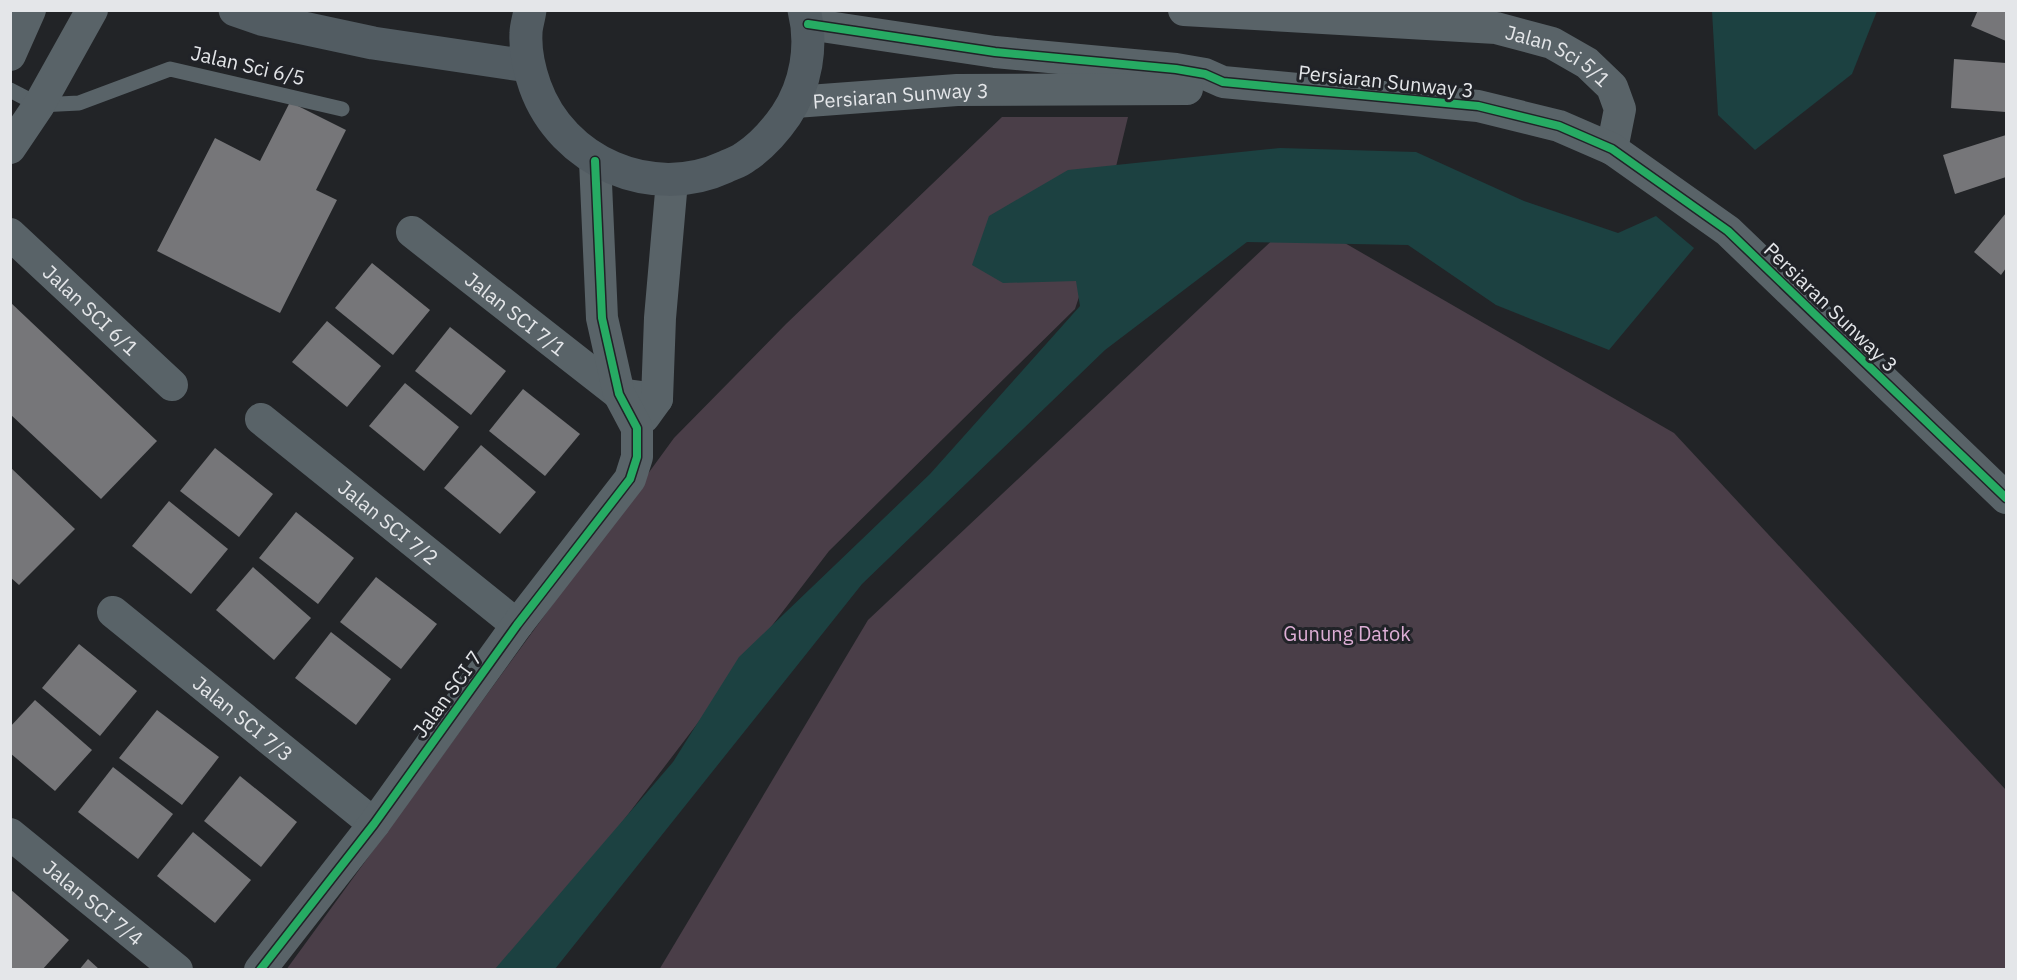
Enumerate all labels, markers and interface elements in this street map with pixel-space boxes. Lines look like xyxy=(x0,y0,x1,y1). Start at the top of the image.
street label: Jalan Sci 5/1 xyxy=(1503,18,1617,92)
street label: Jalan Sci 6/5 xyxy=(188,39,308,91)
street label: Persiaran Sunway 3 xyxy=(1297,58,1475,104)
street label: Persiaran Sunway 3 xyxy=(812,76,989,114)
street label: Persiaran Sunway 3 xyxy=(1758,236,1904,378)
street label: Jalan SCI 6/1 xyxy=(38,258,145,361)
street label: Jalan SCI 7/1 xyxy=(460,265,572,361)
street label: Jalan SCI 7/2 xyxy=(333,473,445,570)
park label: Gunung Datok xyxy=(1283,620,1411,647)
street label: Jalan SCI 7 xyxy=(406,645,488,743)
street label: Jalan SCI 7/3 xyxy=(188,669,299,767)
street label: Jalan SCI 7/4 xyxy=(38,853,149,951)

